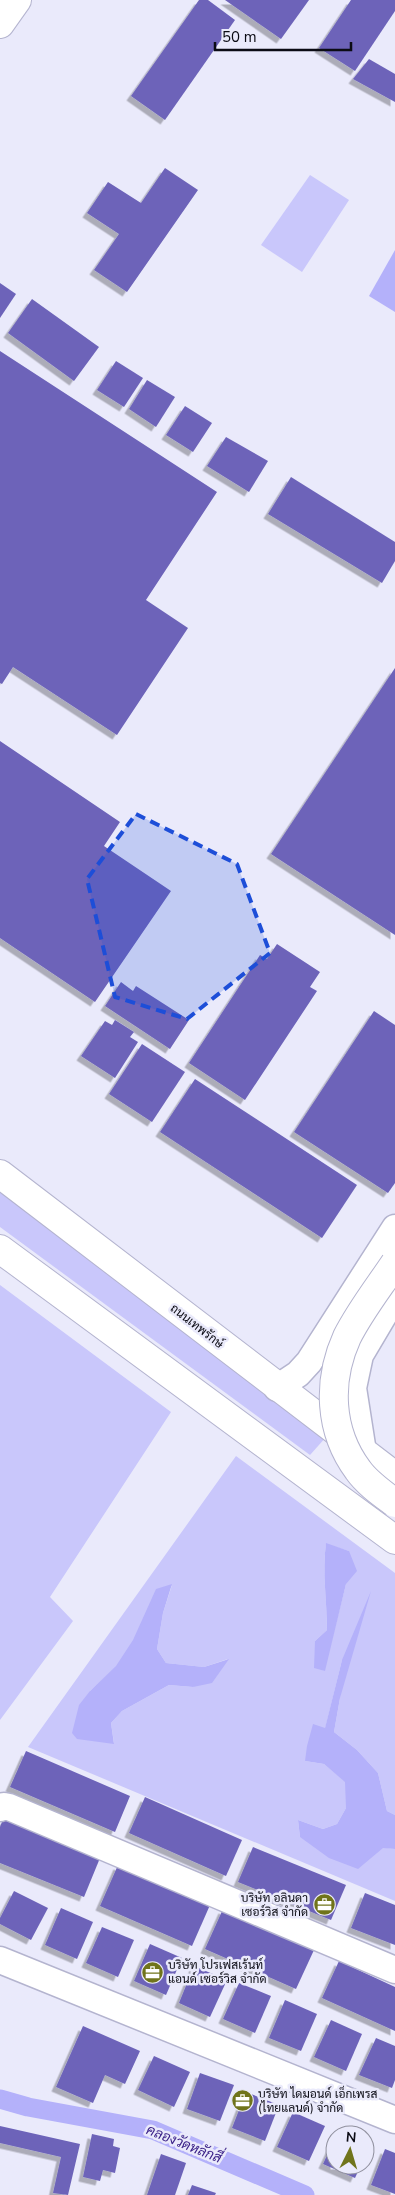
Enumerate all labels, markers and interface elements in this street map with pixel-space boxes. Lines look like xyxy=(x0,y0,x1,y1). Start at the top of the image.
scale bar xyxy=(215,20,351,52)
text: 50 m xyxy=(222,27,257,47)
street label: ถนนเทพรักษ์ xyxy=(167,1300,228,1352)
place label: บริษัท อลินดา เซอร์วิส จำกัด xyxy=(241,1890,308,1920)
office icon: บริษัท อลินดา เซอร์วิส จำกัด xyxy=(312,1893,336,1917)
place label: บริษัท โปรเฟสเร้นท์ แอนด์ เซอร์วิส จำกัด xyxy=(168,1957,267,1987)
office icon: บริษัท โปรเฟสเร้นท์ แอนด์ เซอร์วิส จำกัด xyxy=(140,1960,164,1984)
place label: บริษัท ไดมอนด์ เอ็กเพรส (ไทยแลนด์) จำกัด xyxy=(258,2085,378,2116)
office icon: บริษัท ไดมอนด์ เอ็กเพรส (ไทยแลนด์) จำกัด xyxy=(230,2089,254,2113)
water label: คลองวัดหลักสี่ xyxy=(143,2117,228,2169)
north arrow xyxy=(325,2125,375,2175)
text: N xyxy=(345,2128,357,2147)

